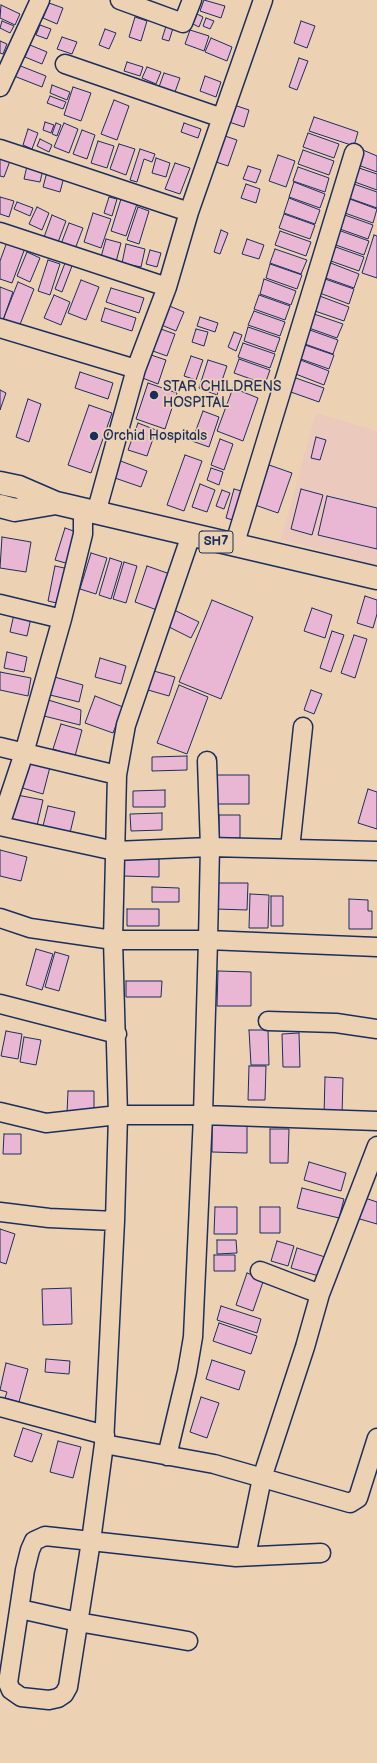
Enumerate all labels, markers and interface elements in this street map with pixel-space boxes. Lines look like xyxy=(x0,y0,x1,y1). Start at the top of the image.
place label: STAR CHILDRENS HOSPITAL xyxy=(163,379,281,412)
marker: STAR CHILDRENS HOSPITAL xyxy=(148,389,160,401)
place label: Orchid Hospitals xyxy=(103,428,207,444)
marker: Orchid Hospitals xyxy=(88,430,100,442)
road number: SH7 xyxy=(199,531,233,553)

